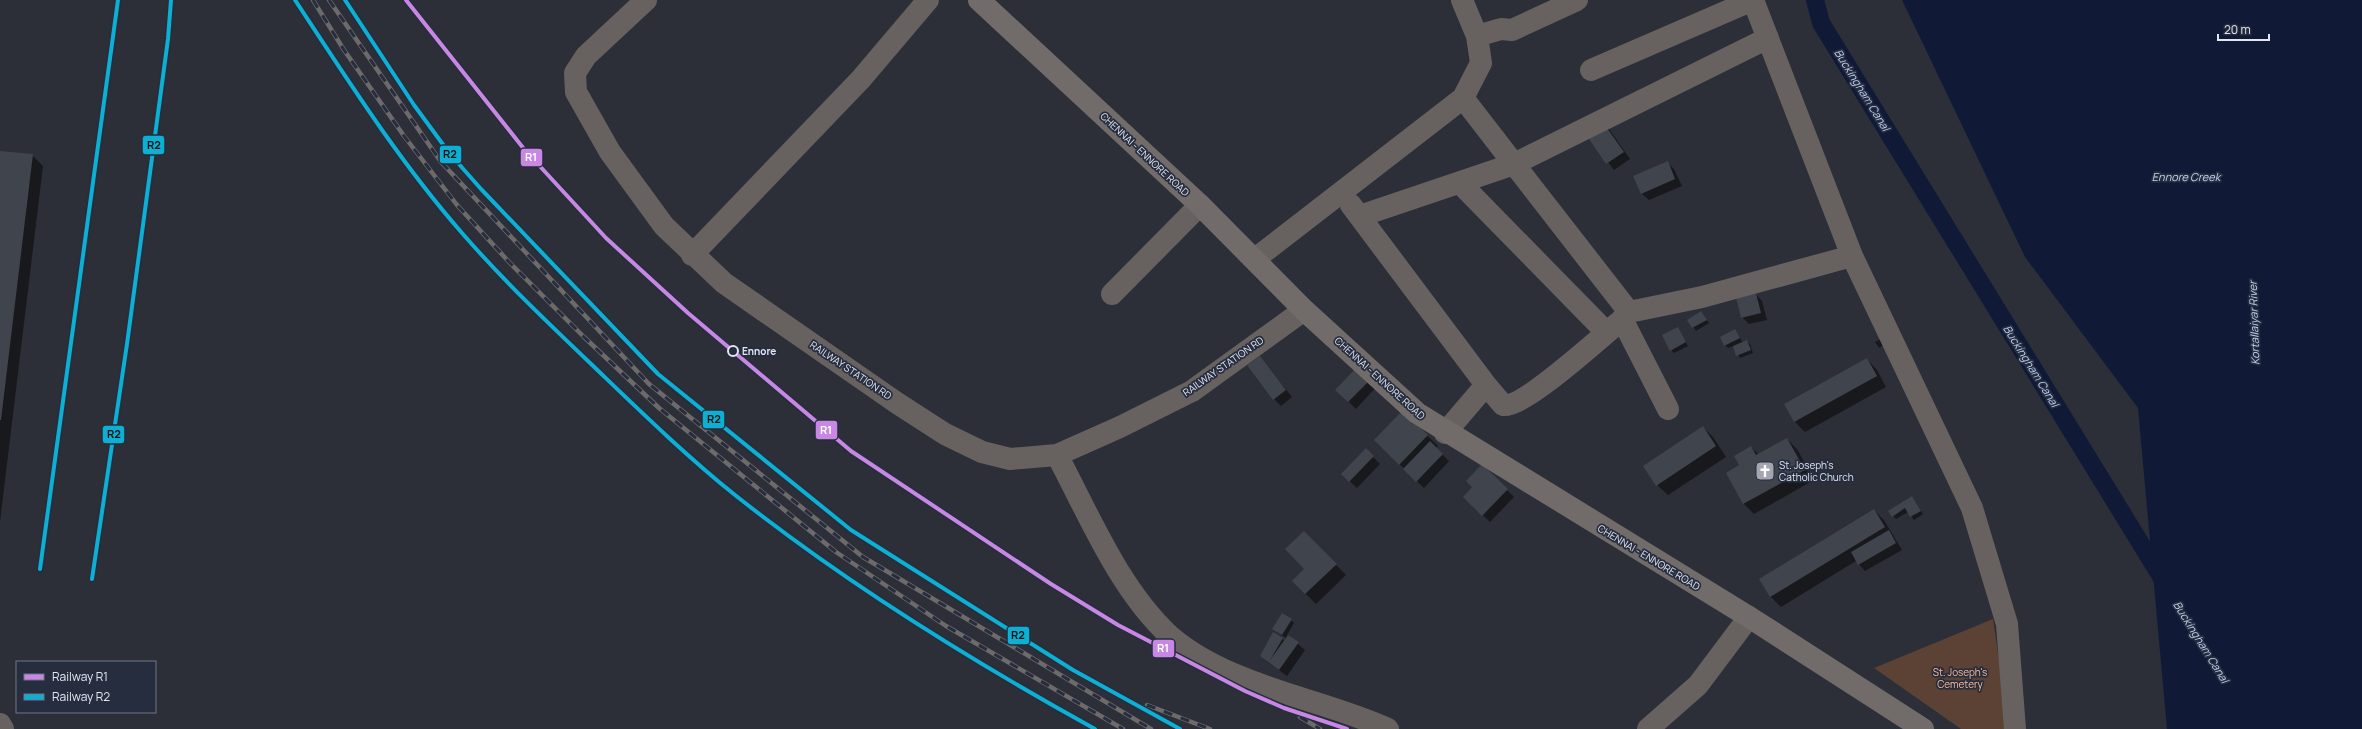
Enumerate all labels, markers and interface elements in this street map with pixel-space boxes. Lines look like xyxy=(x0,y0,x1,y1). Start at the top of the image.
scale bar xyxy=(2218,16,2269,42)
text: 20 m xyxy=(2224,21,2251,38)
water label: Buckingham Canal xyxy=(1831,46,1894,135)
street label: CHENNAI - ENNORE ROAD xyxy=(1097,109,1193,199)
line badge: R2 xyxy=(142,135,165,155)
text: R2 xyxy=(147,137,161,152)
line badge: R2 xyxy=(439,145,462,164)
text: R2 xyxy=(443,146,457,161)
line badge: R1 xyxy=(520,148,543,167)
text: R1 xyxy=(525,149,537,164)
water label: Ennore Creek xyxy=(2152,169,2222,184)
water label: Kortallaiyar River xyxy=(2244,279,2262,365)
water label: Buckingham Canal xyxy=(2000,322,2063,411)
street label: RAILWAY STATION RD xyxy=(1180,333,1267,399)
street label: CHENNAI - ENNORE ROAD xyxy=(1332,334,1428,423)
street label: RAILWAY STATION RD xyxy=(807,337,895,403)
place label: Ennore xyxy=(742,344,776,358)
marker: Ennore xyxy=(727,345,739,357)
line badge: R2 xyxy=(702,410,725,429)
text: R2 xyxy=(707,411,721,426)
line badge: R1 xyxy=(815,420,838,440)
text: R1 xyxy=(820,422,832,437)
line badge: R2 xyxy=(102,425,125,444)
text: R2 xyxy=(107,426,121,441)
place label: St. Joseph's Catholic Church xyxy=(1779,458,1854,484)
church icon: St. Joseph's Catholic Church xyxy=(1754,460,1776,482)
street label: CHENNAI - ENNORE ROAD xyxy=(1595,521,1703,593)
water label: Buckingham Canal xyxy=(2170,598,2233,687)
line badge: R2 xyxy=(1007,626,1030,645)
text: R2 xyxy=(1011,627,1025,642)
line badge: R1 xyxy=(1152,639,1175,658)
text: R1 xyxy=(1157,640,1169,655)
legend xyxy=(16,661,156,713)
park label: St. Joseph's Cemetery xyxy=(1933,665,1987,691)
text: Railway R1 xyxy=(52,668,108,685)
text: Railway R2 xyxy=(52,688,110,705)

